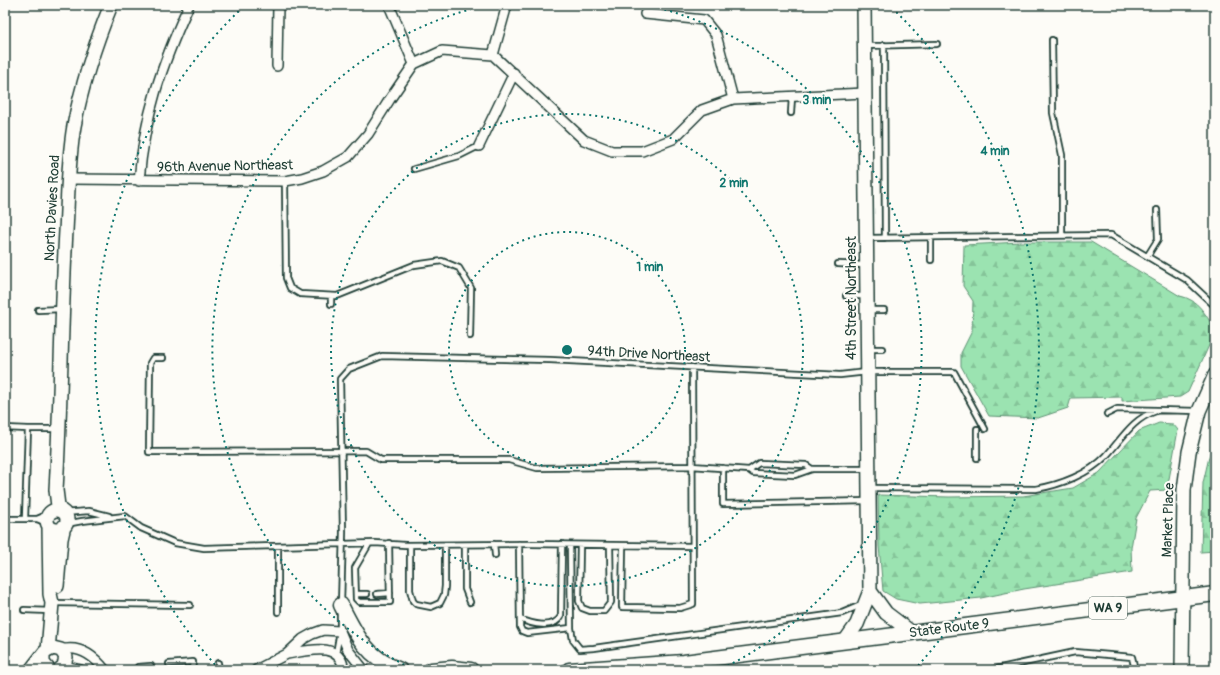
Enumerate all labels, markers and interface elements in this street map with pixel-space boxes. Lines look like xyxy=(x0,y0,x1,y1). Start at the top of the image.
text: 3 min xyxy=(803,93,832,108)
text: 4 min xyxy=(979,144,1010,159)
street label: North Davies Road xyxy=(41,154,63,262)
street label: 96th Avenue Northeast xyxy=(157,156,294,176)
text: 2 min xyxy=(720,176,749,191)
street label: 4th Street Northeast xyxy=(843,236,860,360)
text: 1 min xyxy=(637,260,664,275)
street label: 94th Drive Northeast xyxy=(587,342,711,366)
centre of rings xyxy=(560,343,574,357)
street label: Market Place xyxy=(1158,482,1178,558)
road number: WA 9 xyxy=(1089,597,1127,619)
street label: State Route 9 xyxy=(908,615,990,641)

